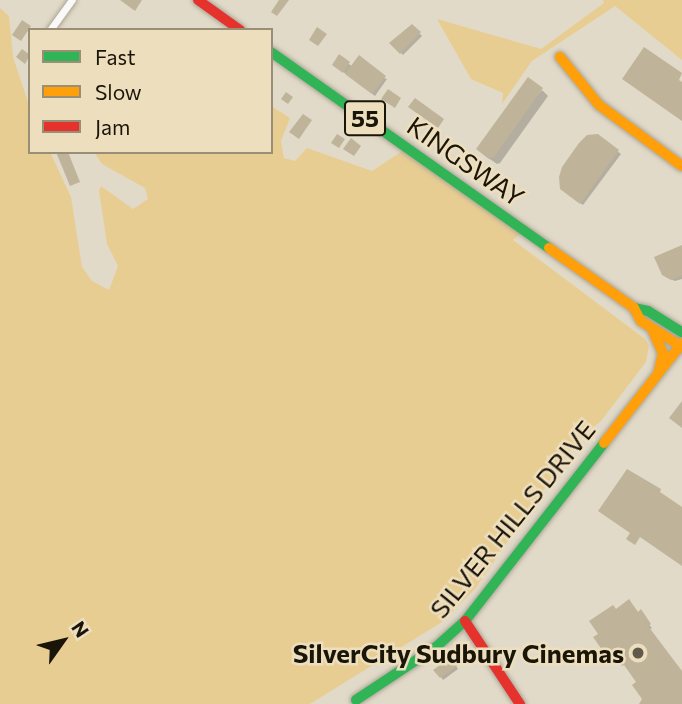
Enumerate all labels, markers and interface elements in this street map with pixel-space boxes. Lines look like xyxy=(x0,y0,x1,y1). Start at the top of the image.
legend xyxy=(28,28,273,154)
text: Fast xyxy=(95,44,136,69)
text: Slow xyxy=(95,79,142,104)
road number: 55 xyxy=(344,98,386,138)
street label: KINGSWAY xyxy=(402,109,530,213)
text: Jam xyxy=(95,114,130,139)
street label: SILVER HILLS DRIVE xyxy=(423,414,601,624)
north arrow xyxy=(28,606,98,676)
text: N xyxy=(67,617,94,641)
place label: SilverCity Sudbury Cinemas xyxy=(293,637,624,669)
marker: SilverCity Sudbury Cinemas xyxy=(630,645,646,661)

